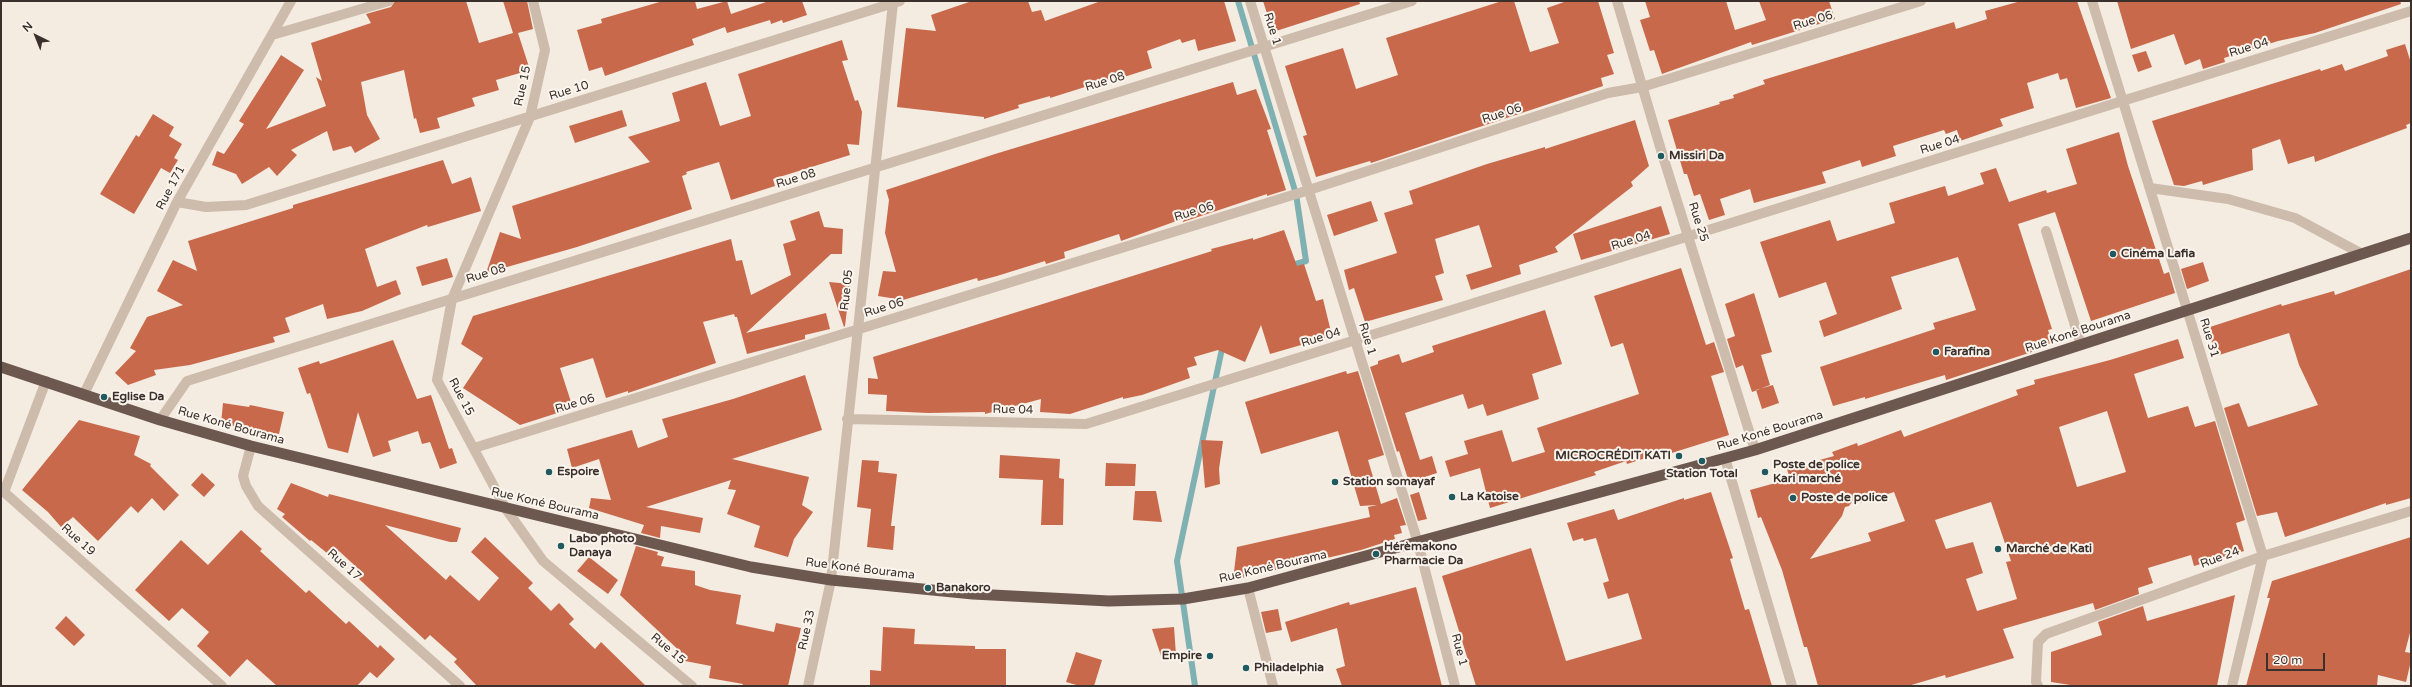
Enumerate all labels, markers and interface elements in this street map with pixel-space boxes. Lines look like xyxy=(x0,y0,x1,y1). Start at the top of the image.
street label: Rue 06 xyxy=(1791,8,1835,34)
street label: Rue 1 xyxy=(1260,11,1284,47)
north arrow xyxy=(16,16,56,56)
text: N xyxy=(20,19,35,35)
street label: Rue 04 xyxy=(2227,35,2271,61)
street label: Rue 15 xyxy=(512,65,534,107)
street label: Rue 08 xyxy=(1083,69,1127,95)
street label: Rue 10 xyxy=(547,78,591,104)
street label: Rue 06 xyxy=(1480,101,1524,127)
street label: Rue 04 xyxy=(1918,132,1962,158)
place label: Missiri Da xyxy=(1669,149,1724,163)
marker: Missiri Da xyxy=(1656,151,1666,161)
street label: Rue 171 xyxy=(153,163,189,213)
street label: Rue 08 xyxy=(774,166,818,192)
street label: Rue 06 xyxy=(1172,199,1216,225)
street label: Rue 25 xyxy=(1685,200,1711,244)
street label: Rue 04 xyxy=(1609,228,1653,254)
place label: Cinéma Lafia xyxy=(2121,247,2195,261)
marker: Cinéma Lafia xyxy=(2108,249,2118,259)
street label: Rue 08 xyxy=(464,261,508,287)
street label: Rue 05 xyxy=(838,269,856,311)
street label: Rue 06 xyxy=(862,295,906,321)
street label: Rue Koné Bourama xyxy=(2023,308,2133,356)
street label: Rue 31 xyxy=(2196,316,2222,360)
street label: Rue 1 xyxy=(1355,321,1379,357)
street label: Rue 04 xyxy=(1299,325,1343,351)
place label: Farafina xyxy=(1944,345,1990,359)
marker: Farafina xyxy=(1931,347,1941,357)
street label: Rue 15 xyxy=(445,376,477,418)
place label: Eglise Da xyxy=(112,390,164,404)
street label: Rue 06 xyxy=(553,391,597,417)
marker: Eglise Da xyxy=(99,392,109,402)
street label: Rue 04 xyxy=(992,402,1034,418)
street label: Rue Koné Bourama xyxy=(176,404,286,448)
street label: Rue Koné Bourama xyxy=(1715,408,1825,454)
place label: MICROCRÉDIT KATI xyxy=(1555,449,1671,463)
marker: MICROCRÉDIT KATI xyxy=(1674,451,1684,461)
marker: Station Total xyxy=(1697,456,1707,466)
place label: Poste de police Kari marché xyxy=(1773,458,1860,486)
place label: Espoire xyxy=(557,465,599,479)
marker: Espoire xyxy=(544,467,554,477)
place label: Station Total xyxy=(1666,467,1738,481)
marker: Poste de police Kari marché xyxy=(1760,467,1770,477)
place label: Station somayaf xyxy=(1343,475,1435,489)
marker: Station somayaf xyxy=(1330,477,1340,487)
street label: Rue Koné Bourama xyxy=(490,485,600,523)
place label: La Katoise xyxy=(1460,490,1519,504)
place label: Poste de police xyxy=(1801,491,1888,505)
marker: La Katoise xyxy=(1447,492,1457,502)
marker: Poste de police xyxy=(1788,493,1798,503)
street label: Rue 19 xyxy=(58,521,98,559)
place label: Labo photo Danaya xyxy=(569,532,635,560)
place label: Hérèmakono Pharmacie Da xyxy=(1384,540,1463,568)
marker: Labo photo Danaya xyxy=(556,541,566,551)
place label: Marché de Kati xyxy=(2006,542,2092,556)
marker: Marché de Kati xyxy=(1993,544,2003,554)
street label: Rue 24 xyxy=(2198,544,2242,572)
street label: Rue 17 xyxy=(324,546,364,584)
street label: Rue Koné Bourama xyxy=(1218,548,1328,586)
marker: Hérèmakono Pharmacie Da xyxy=(1371,549,1381,559)
street label: Rue Koné Bourama xyxy=(804,555,916,583)
place label: Banakoro xyxy=(936,581,991,595)
marker: Banakoro xyxy=(923,583,933,593)
street label: Rue 33 xyxy=(796,609,818,651)
street label: Rue 15 xyxy=(648,630,688,668)
street label: Rue 1 xyxy=(1448,632,1470,668)
scale bar xyxy=(2268,645,2327,671)
place label: Empire xyxy=(1162,649,1202,663)
marker: Empire xyxy=(1205,651,1215,661)
text: 20 m xyxy=(2273,653,2302,667)
place label: Philadelphia xyxy=(1254,661,1324,675)
marker: Philadelphia xyxy=(1241,663,1251,673)

